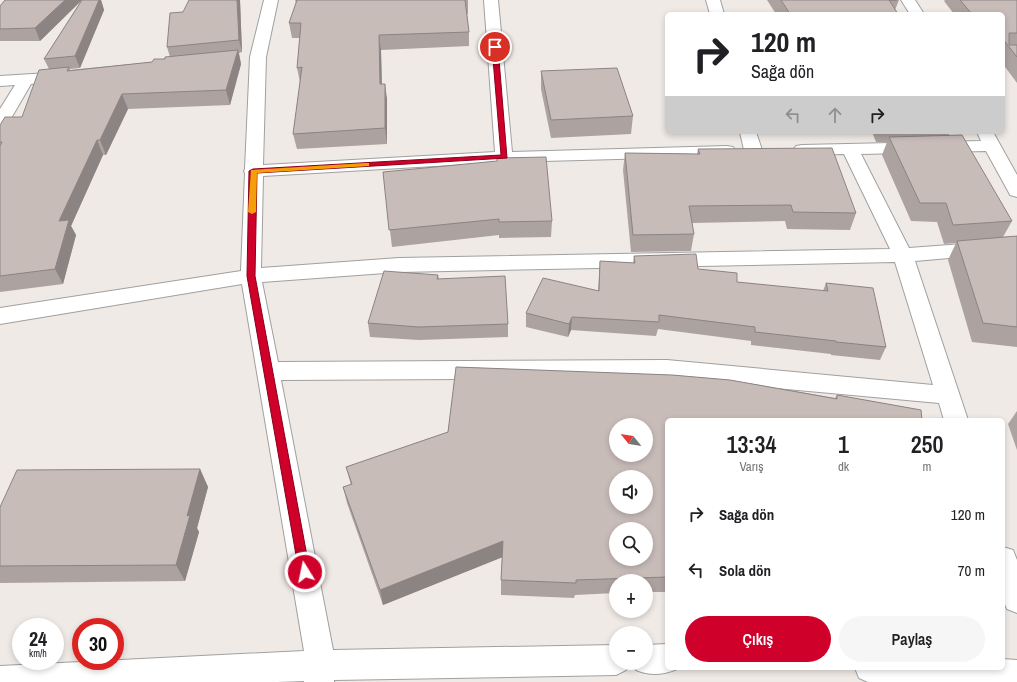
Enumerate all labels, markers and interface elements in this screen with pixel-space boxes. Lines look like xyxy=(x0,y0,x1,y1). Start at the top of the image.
text: 120 m xyxy=(751,23,816,61)
icon: right xyxy=(685,28,737,80)
pin xyxy=(478,30,512,64)
icon: arrive xyxy=(484,36,506,58)
text: Sağa dön xyxy=(751,59,814,84)
icon: left xyxy=(782,104,804,126)
icon: ahead xyxy=(824,104,846,126)
icon: right xyxy=(866,104,888,126)
north arrow xyxy=(609,418,653,462)
map controls xyxy=(609,418,653,670)
text: 13:34 xyxy=(726,428,776,460)
text: 1 xyxy=(838,428,849,460)
text: 250 xyxy=(911,428,943,460)
text: Varış xyxy=(739,458,764,475)
text: dk xyxy=(838,458,849,475)
text: m xyxy=(923,458,932,475)
button: sound xyxy=(609,470,653,514)
icon: right xyxy=(685,503,707,525)
text: Sağa dön xyxy=(719,504,774,525)
text: 120 m xyxy=(951,504,985,525)
button: search xyxy=(609,522,653,566)
position arrow xyxy=(284,551,326,593)
icon: left xyxy=(685,559,707,581)
text: Sola dön xyxy=(719,560,771,581)
text: 70 m xyxy=(958,560,985,581)
button: + xyxy=(609,574,653,618)
button: Çıkış xyxy=(685,616,831,662)
button: Paylaş xyxy=(839,616,985,662)
speed limit sign: 30 xyxy=(72,618,124,670)
text: 24 xyxy=(29,625,47,652)
button: − xyxy=(609,626,653,670)
text: km/h xyxy=(29,647,47,660)

